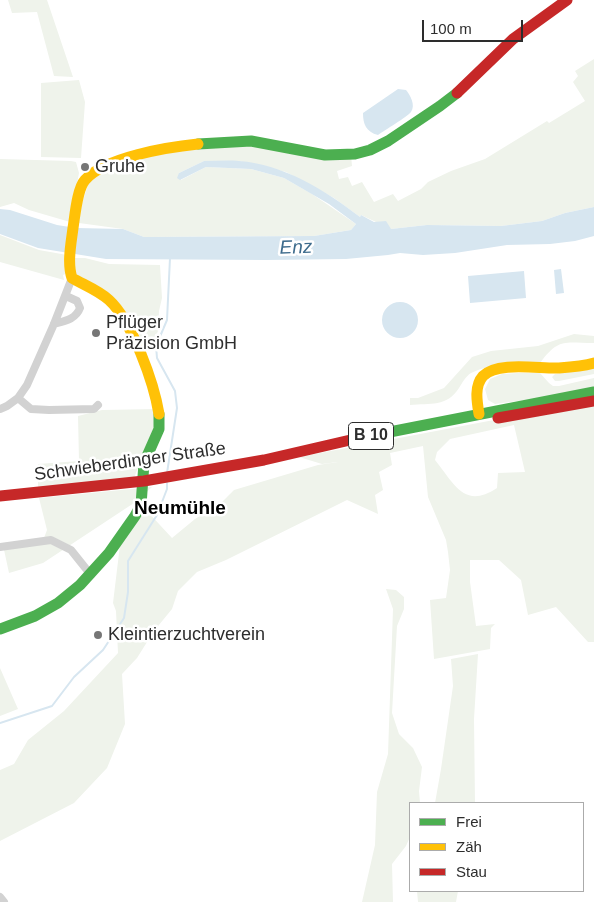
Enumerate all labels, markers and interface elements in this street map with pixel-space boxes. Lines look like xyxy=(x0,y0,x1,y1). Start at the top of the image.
scale bar xyxy=(424,10,525,42)
text: 100 m xyxy=(430,20,472,37)
place label: Gruhe xyxy=(95,156,145,178)
marker: Gruhe xyxy=(79,161,91,173)
water label: Enz xyxy=(279,236,313,260)
place label: Pflüger Präzision GmbH xyxy=(106,312,237,354)
marker: Pflüger Präzision GmbH xyxy=(90,327,102,339)
road number: B 10 xyxy=(348,422,394,450)
street label: Schwieberdinger Straße xyxy=(33,438,227,486)
district label: Neumühle xyxy=(134,498,226,520)
place label: Kleintierzuchtverein xyxy=(108,624,265,646)
marker: Kleintierzuchtverein xyxy=(92,629,104,641)
legend xyxy=(409,802,584,892)
text: Frei xyxy=(456,813,482,830)
text: Zäh xyxy=(456,838,482,855)
text: Stau xyxy=(456,863,487,880)

